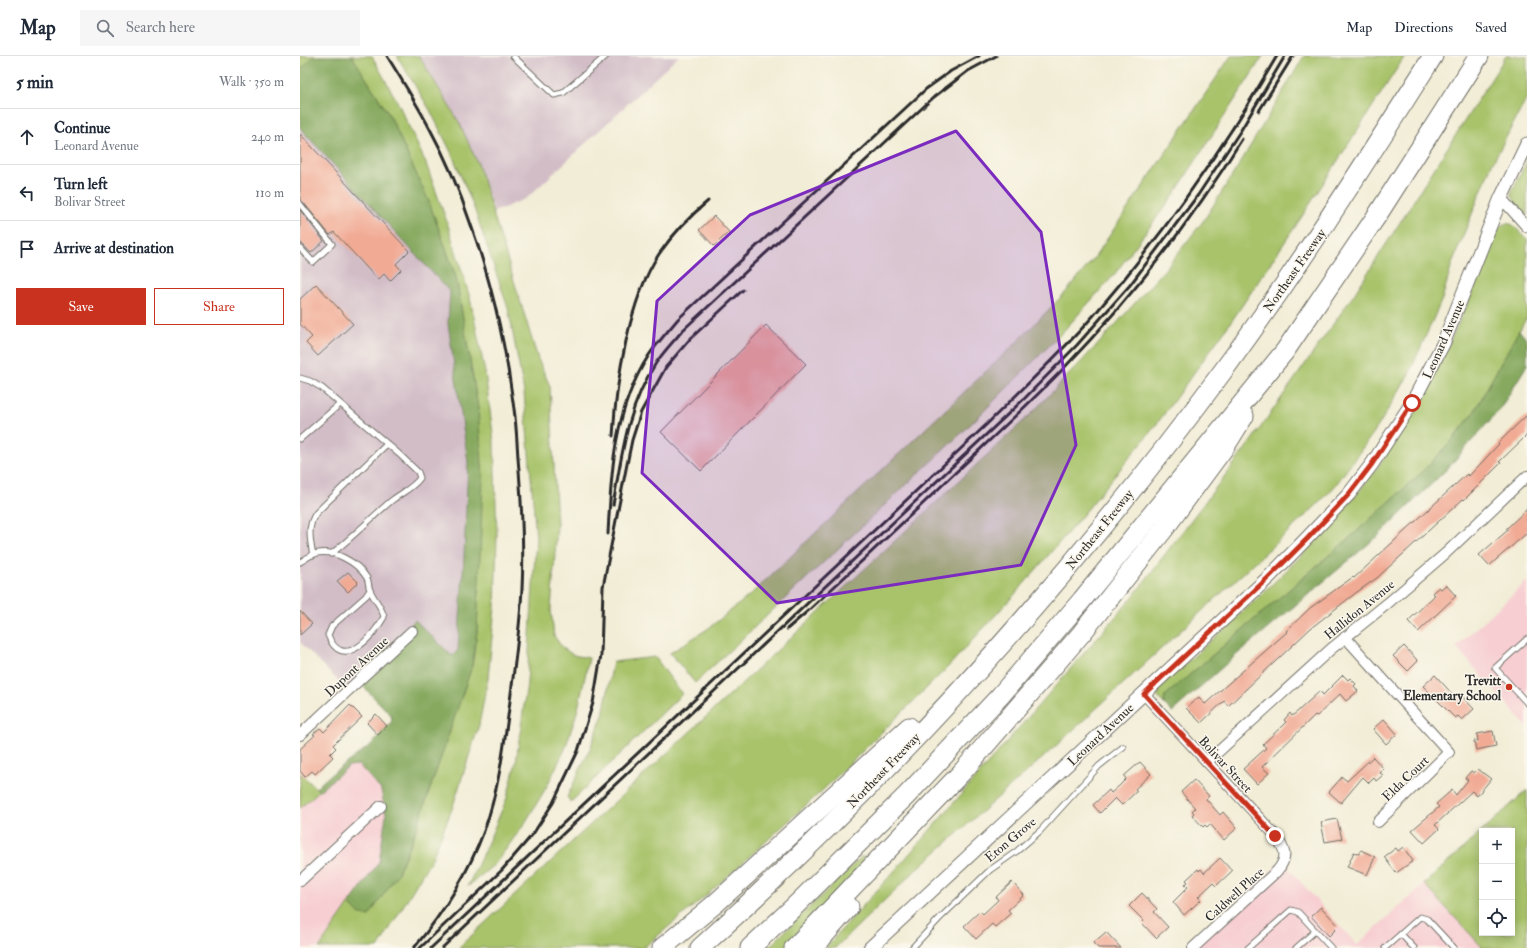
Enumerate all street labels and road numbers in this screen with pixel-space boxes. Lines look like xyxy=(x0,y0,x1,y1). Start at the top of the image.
street label: Northeast Freeway xyxy=(1260,226,1330,316)
street label: Leonard Avenue xyxy=(1419,297,1469,381)
street label: Northeast Freeway xyxy=(1063,486,1138,573)
street label: Hallidon Avenue xyxy=(1321,576,1398,643)
street label: Dupont Avenue xyxy=(321,633,393,701)
street label: Leonard Avenue xyxy=(1064,700,1138,769)
street label: Northeast Freeway xyxy=(844,730,924,812)
street label: Bolivar Street xyxy=(1195,733,1255,796)
street label: Elda Court xyxy=(1379,753,1432,805)
street label: Eton Grove xyxy=(982,813,1040,866)
street label: Caldwell Place xyxy=(1202,864,1268,925)

